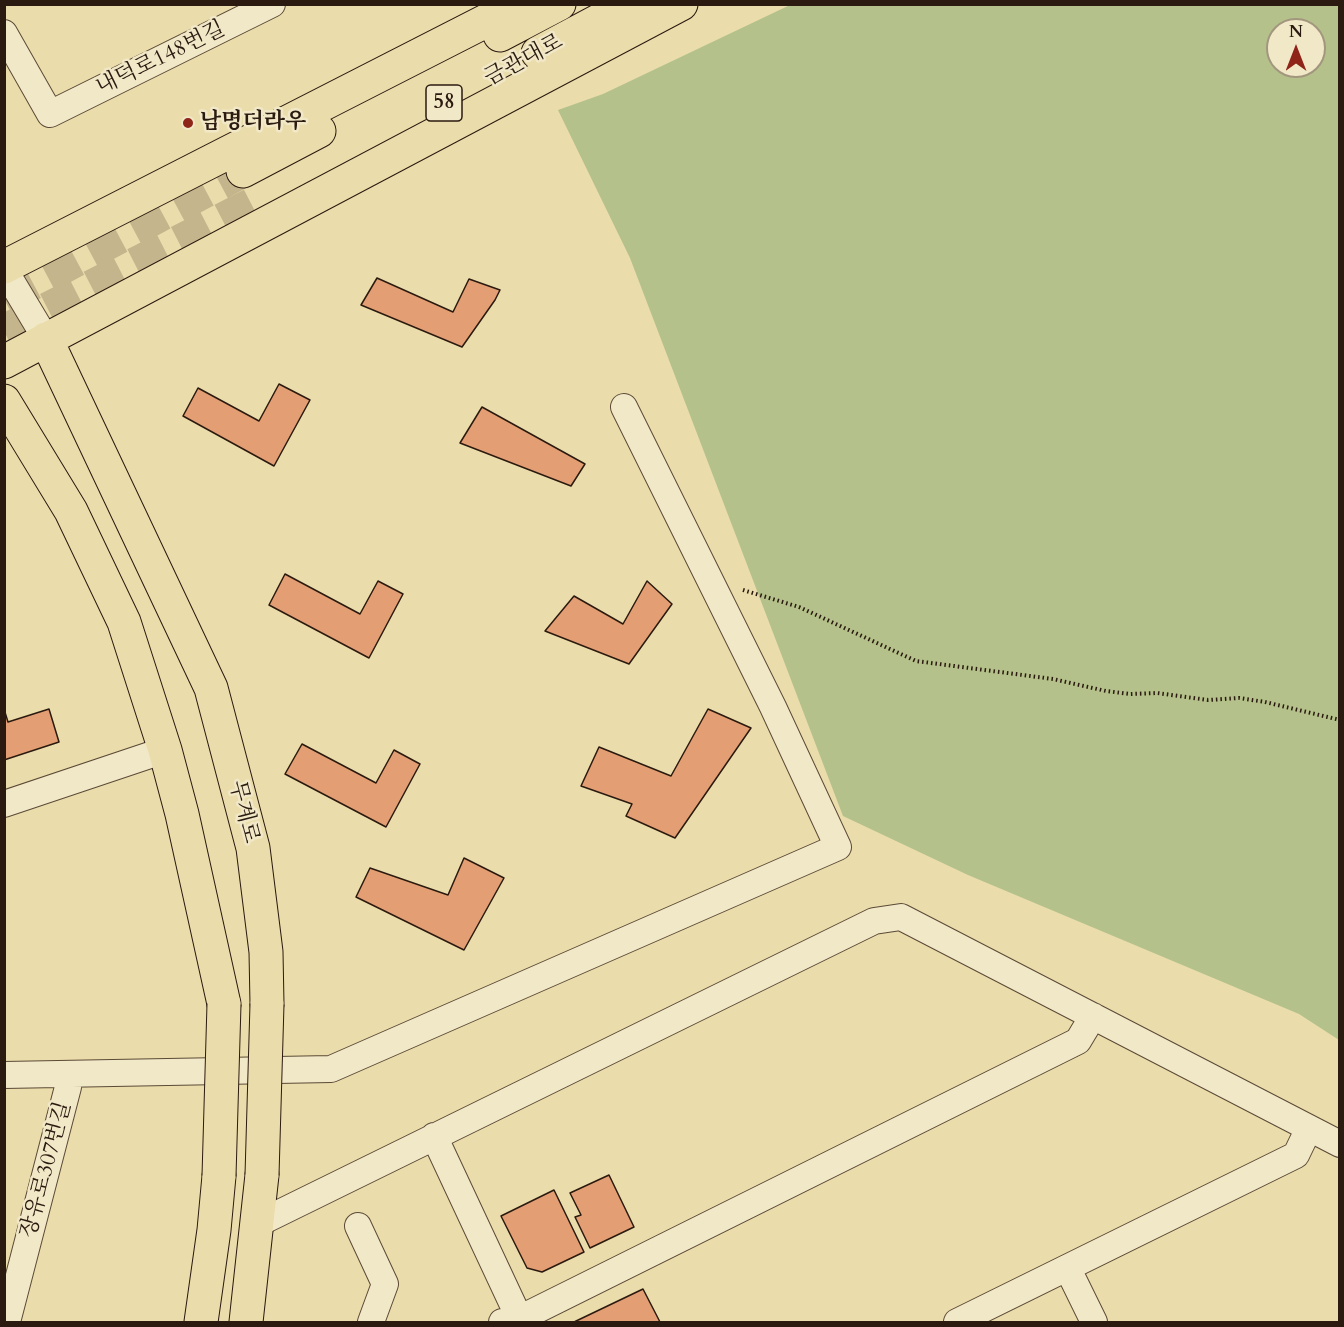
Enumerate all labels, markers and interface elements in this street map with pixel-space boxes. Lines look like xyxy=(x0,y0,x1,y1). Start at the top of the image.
street label: 내덕로148번길 xyxy=(92,16,230,102)
north arrow xyxy=(1266,18,1326,78)
text: N xyxy=(1289,21,1303,43)
street label: 금관대로 xyxy=(480,29,568,93)
road number: 58 xyxy=(426,85,462,121)
place label: 남명더라우 xyxy=(200,110,306,136)
marker: 남명더라우 xyxy=(181,116,195,130)
street label: 무계로 xyxy=(222,778,264,846)
street label: 장유로307번길 xyxy=(16,1099,78,1241)

